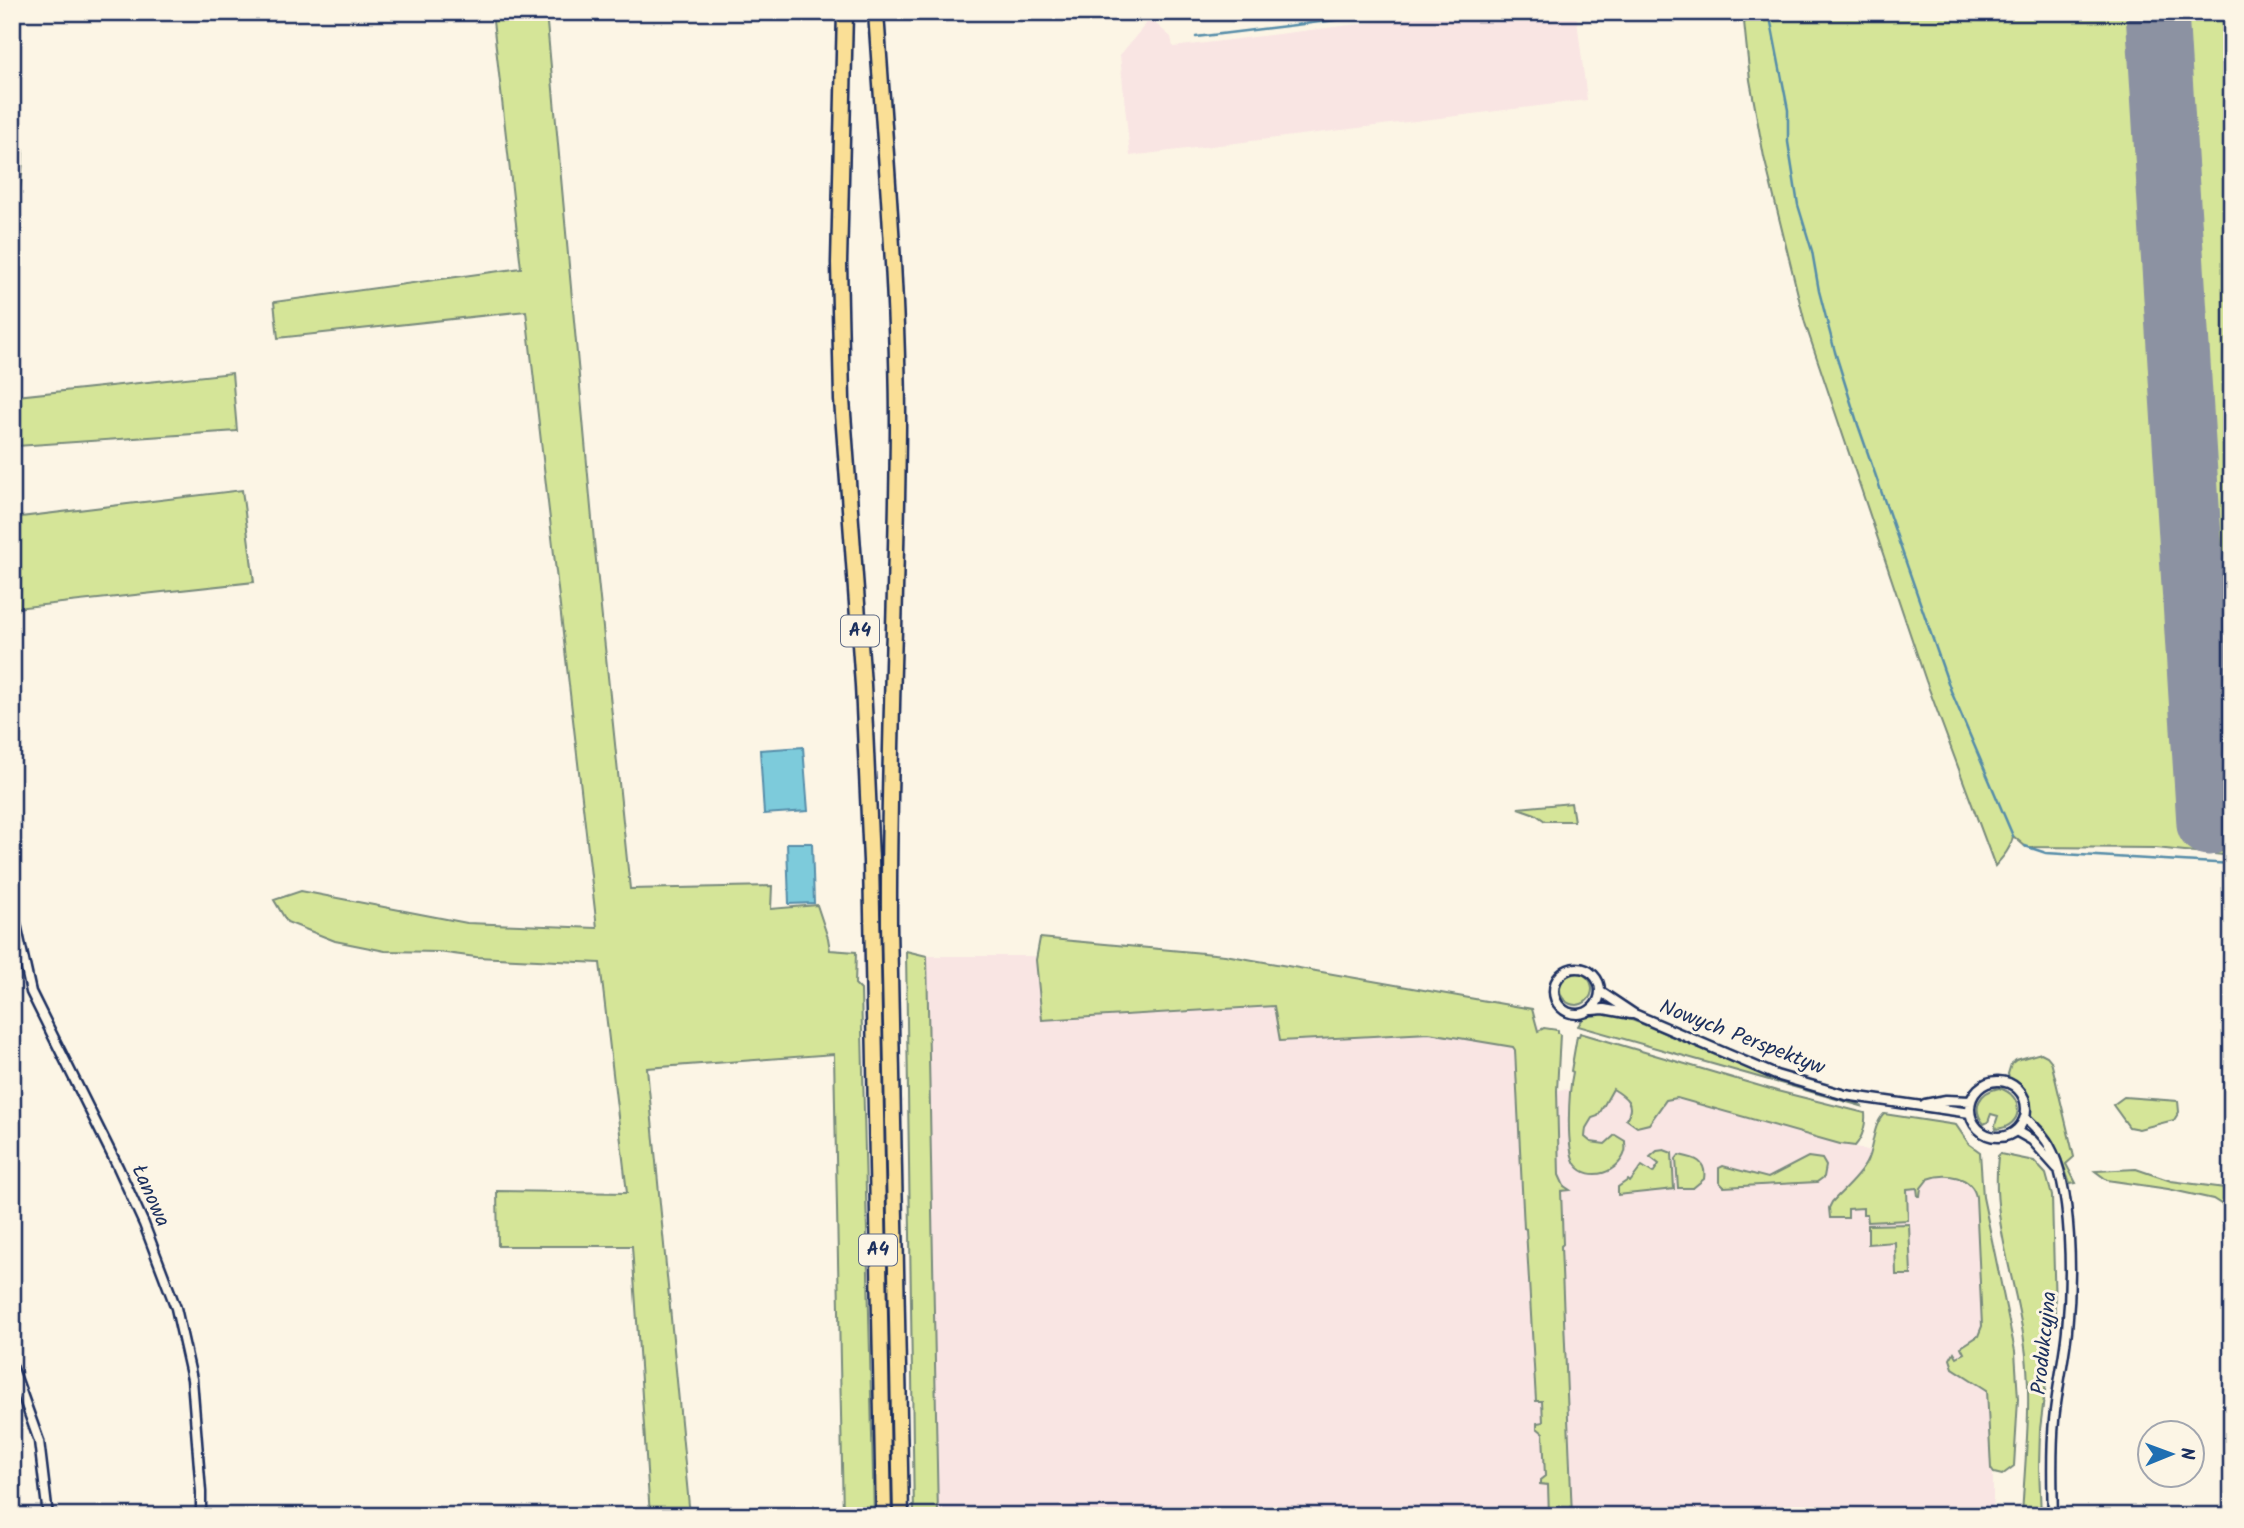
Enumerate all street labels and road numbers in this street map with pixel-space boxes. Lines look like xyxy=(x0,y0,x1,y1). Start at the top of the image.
road number: A4 xyxy=(841,616,879,646)
street label: Nowych Perspektyw xyxy=(1654,991,1830,1085)
street label: Łanowa xyxy=(122,1159,178,1233)
road number: A4 xyxy=(859,1234,897,1266)
street label: Produkcyjna xyxy=(2023,1290,2067,1396)

